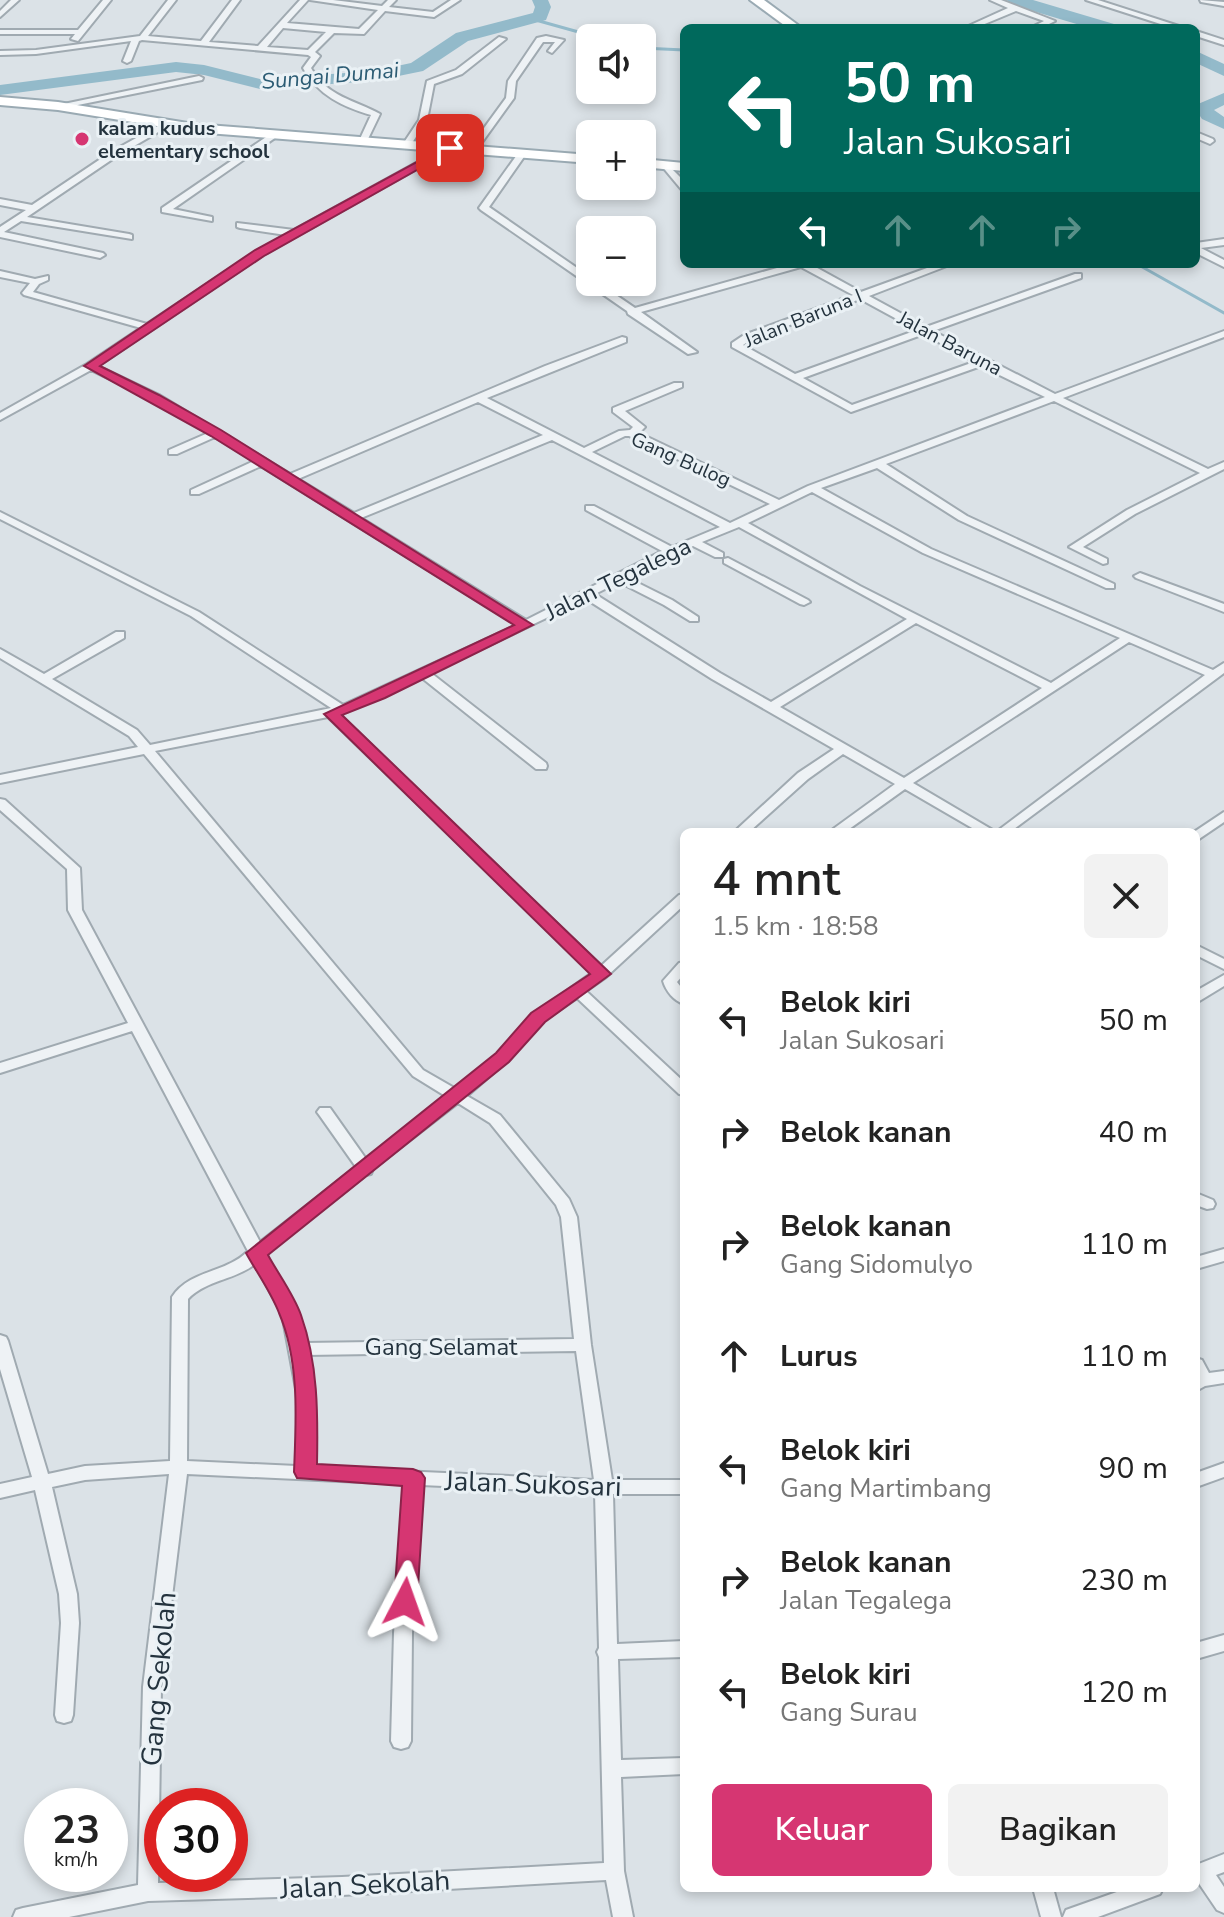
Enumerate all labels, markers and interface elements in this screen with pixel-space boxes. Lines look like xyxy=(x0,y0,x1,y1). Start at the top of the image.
map controls xyxy=(576,24,656,296)
button: sound xyxy=(576,24,656,104)
text: 50 m xyxy=(844,45,975,122)
water label: Sungai Dumai xyxy=(260,55,401,97)
icon: left xyxy=(712,56,816,160)
pin xyxy=(416,114,484,182)
place label: kalam kudus elementary school xyxy=(98,115,270,165)
text: Jalan Sukosari xyxy=(844,118,1072,167)
button: + xyxy=(576,120,656,200)
icon: arrive xyxy=(428,126,472,170)
marker: kalam kudus elementary school xyxy=(73,130,91,148)
icon: left xyxy=(792,208,836,252)
icon: ahead xyxy=(876,208,920,252)
icon: ahead xyxy=(960,208,1004,252)
icon: right xyxy=(1044,208,1088,252)
button: − xyxy=(576,216,656,296)
street label: Jalan Baruna I xyxy=(739,283,866,355)
street label: Jalan Baruna xyxy=(892,304,1007,382)
street label: Gang Bulog xyxy=(627,425,735,493)
street label: Jalan Tegalega xyxy=(539,530,696,629)
text: 4 mnt xyxy=(712,846,840,912)
button: close xyxy=(1084,854,1168,938)
text: 1.5 km · 18:58 xyxy=(712,909,879,944)
text: Belok kiri xyxy=(780,982,911,1023)
icon: left xyxy=(712,998,756,1042)
text: 50 m xyxy=(1099,1000,1168,1041)
text: Jalan Sukosari xyxy=(780,1023,944,1058)
icon: right xyxy=(712,1110,756,1154)
text: Belok kanan xyxy=(780,1112,952,1153)
text: 40 m xyxy=(1099,1112,1168,1153)
text: Belok kanan xyxy=(780,1206,952,1247)
icon: right xyxy=(712,1222,756,1266)
text: 110 m xyxy=(1081,1224,1168,1265)
text: Gang Sidomulyo xyxy=(780,1247,973,1282)
street label: Gang Selamat xyxy=(364,1331,518,1363)
icon: ahead xyxy=(712,1334,756,1378)
text: Lurus xyxy=(780,1336,858,1377)
text: 110 m xyxy=(1081,1336,1168,1377)
text: Belok kiri xyxy=(780,1430,911,1471)
icon: left xyxy=(712,1446,756,1490)
text: 90 m xyxy=(1099,1448,1168,1489)
street label: Jalan Sukosari xyxy=(443,1462,622,1506)
text: Gang Martimbang xyxy=(780,1471,992,1506)
text: Belok kanan xyxy=(780,1542,952,1583)
icon: right xyxy=(712,1558,756,1602)
position arrow xyxy=(363,1560,447,1644)
text: 230 m xyxy=(1081,1560,1168,1601)
text: Jalan Tegalega xyxy=(780,1583,952,1618)
street label: Gang Sekolah xyxy=(132,1590,186,1768)
text: Belok kiri xyxy=(780,1654,911,1695)
icon: left xyxy=(712,1670,756,1714)
text: 120 m xyxy=(1081,1672,1168,1713)
text: Gang Surau xyxy=(780,1695,917,1730)
button: Keluar xyxy=(712,1784,932,1876)
button: Bagikan xyxy=(948,1784,1168,1876)
speed limit sign: 30 xyxy=(144,1788,248,1892)
text: 23 xyxy=(52,1803,100,1857)
text: km/h xyxy=(54,1846,98,1873)
street label: Jalan Sekolah xyxy=(278,1862,451,1908)

